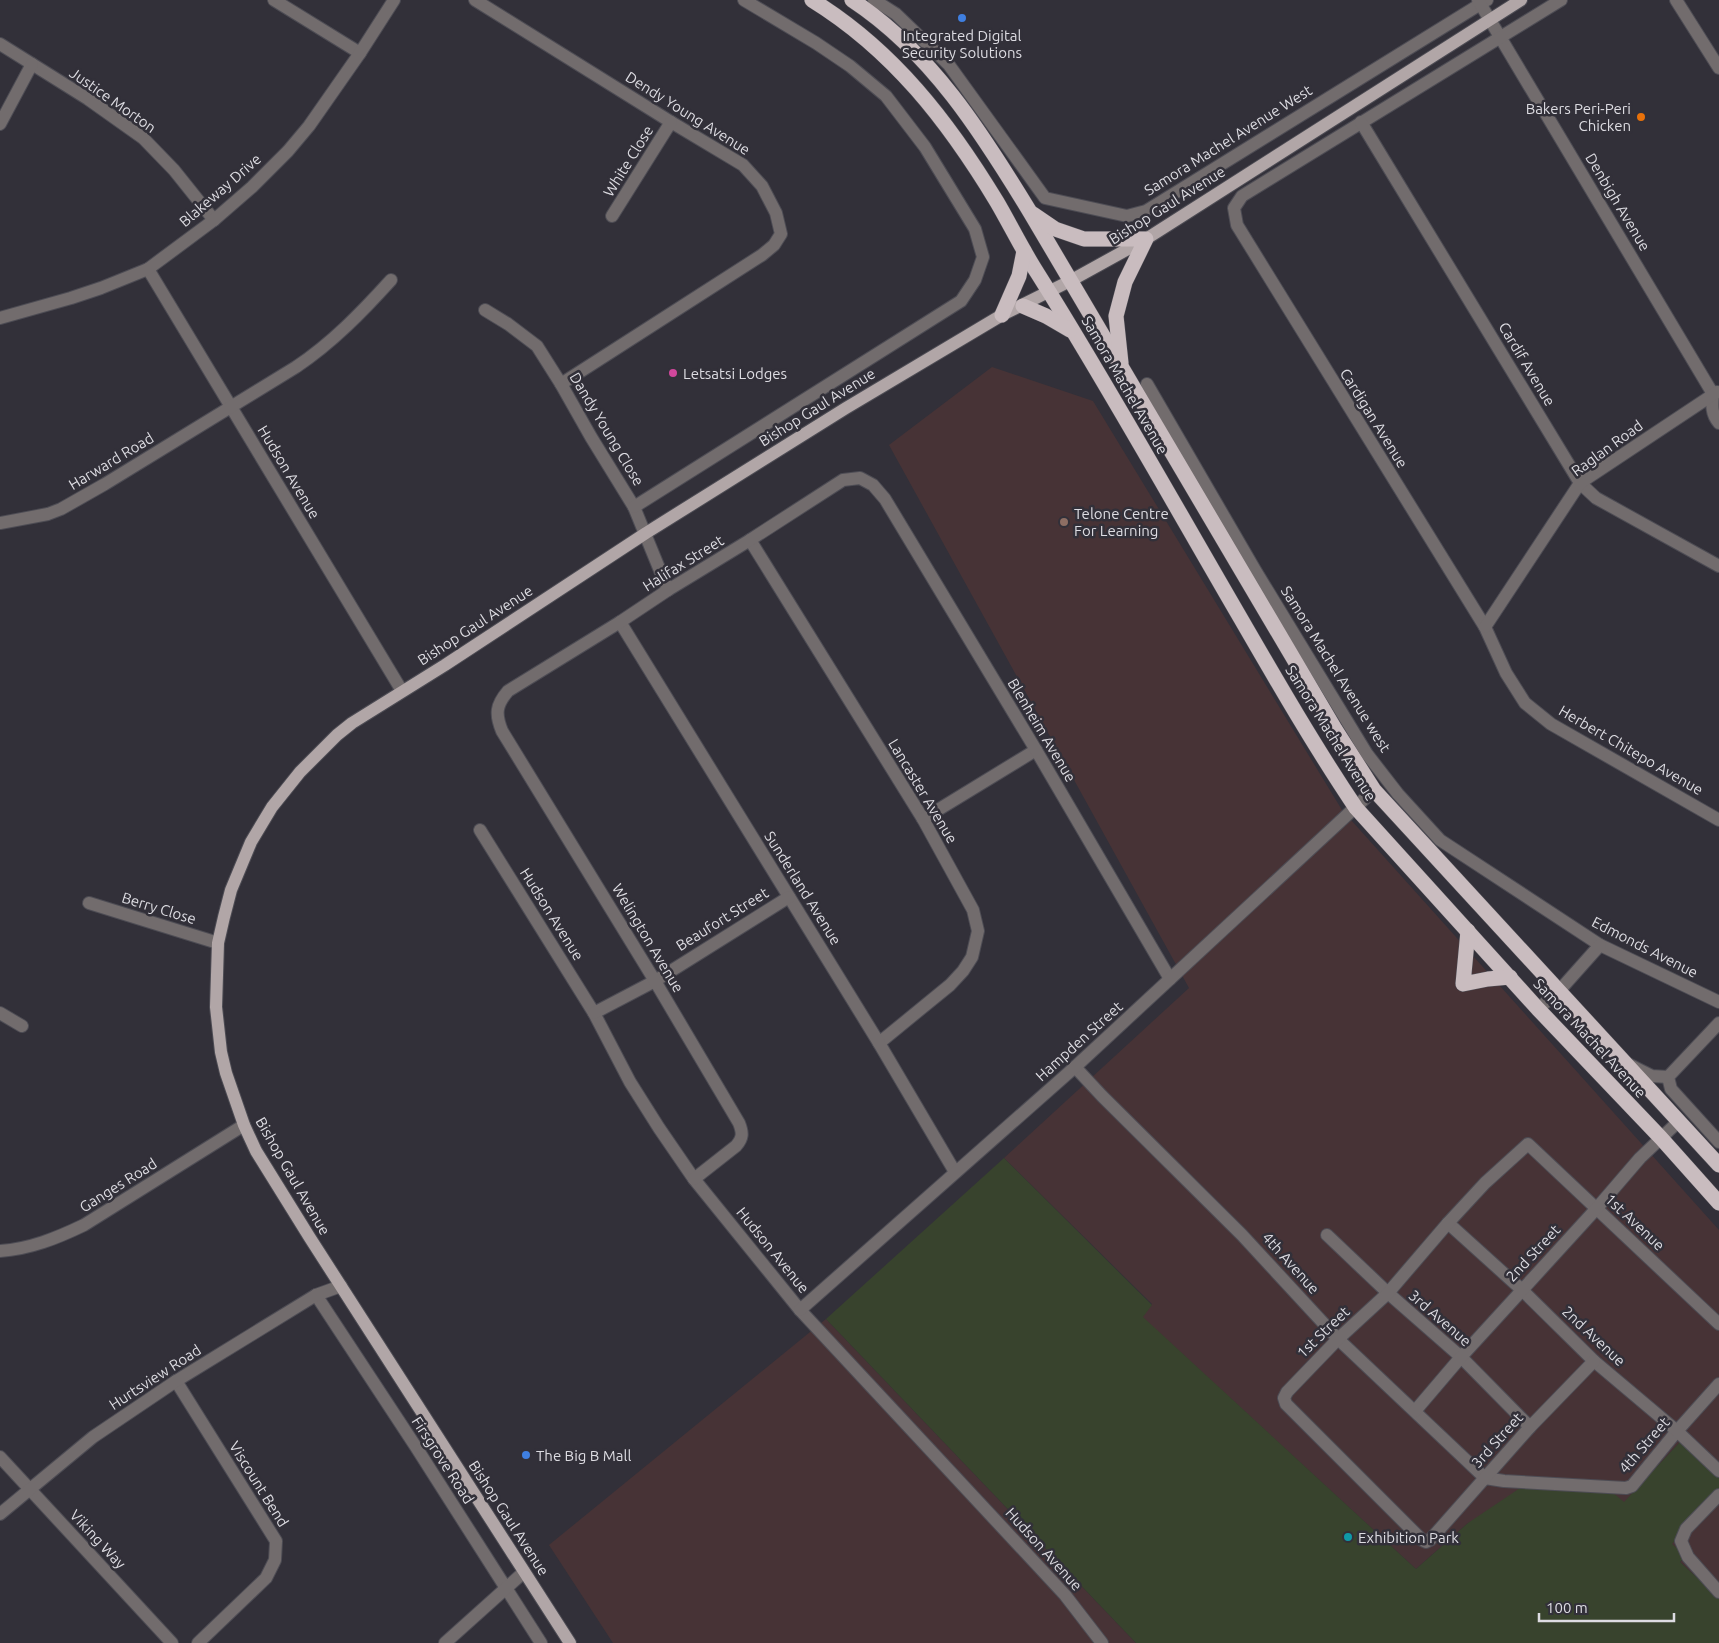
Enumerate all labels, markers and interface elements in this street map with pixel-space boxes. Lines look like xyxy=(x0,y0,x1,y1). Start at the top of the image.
marker: Integrated Digital Security Solutions xyxy=(956,12,968,24)
place label: Integrated Digital Security Solutions xyxy=(902,27,1022,61)
street label: Justice Morton xyxy=(67,64,159,136)
street label: Dendy Young Avenue xyxy=(623,68,753,158)
street label: Samora Machel Avenue West xyxy=(1141,81,1315,199)
place label: Bakers Peri-Peri Chicken xyxy=(1526,100,1631,134)
marker: Bakers Peri-Peri Chicken xyxy=(1635,111,1647,123)
street label: White Close xyxy=(600,122,656,200)
street label: Blakeway Drive xyxy=(176,150,264,230)
street label: Denbigh Avenue xyxy=(1582,150,1654,254)
street label: Bishop Gaul Avenue xyxy=(1106,162,1228,248)
street label: Samora Machel Avenue xyxy=(1078,313,1172,457)
street label: Cardif Avenue xyxy=(1495,319,1559,409)
street label: Bishop Gaul Avenue xyxy=(756,364,878,450)
place label: Letsatsi Lodges xyxy=(683,365,787,382)
street label: Cardigan Avenue xyxy=(1337,365,1411,471)
marker: Letsatsi Lodges xyxy=(667,367,679,379)
street label: Dandy Young Close xyxy=(566,369,648,489)
street label: Raglan Road xyxy=(1568,416,1646,480)
street label: Hudson Avenue xyxy=(255,422,323,522)
street label: Harward Road xyxy=(65,429,157,493)
place label: Telone Centre For Learning xyxy=(1074,505,1169,539)
marker: Telone Centre For Learning xyxy=(1058,516,1070,528)
street label: Halifax Street xyxy=(639,531,727,595)
street label: Bishop Gaul Avenue xyxy=(414,582,536,668)
street label: Samora Machel Avenue west xyxy=(1277,583,1395,755)
street label: Samora Machel Avenue xyxy=(1282,662,1380,804)
street label: Blenheim Avenue xyxy=(1004,675,1080,785)
street label: Herbert Chitepo Avenue xyxy=(1556,702,1706,798)
street label: Lancaster Avenue xyxy=(885,736,961,846)
street label: Sunderland Avenue xyxy=(761,828,845,948)
street label: Hudson Avenue xyxy=(517,865,587,963)
street label: Welington Avenue xyxy=(609,881,687,995)
street label: Beaufort Street xyxy=(673,884,771,954)
street label: Berry Close xyxy=(120,889,198,927)
street label: Edmonds Avenue xyxy=(1589,913,1701,981)
street label: Samora Machel Avenue xyxy=(1530,975,1650,1101)
street label: Hampden Street xyxy=(1032,998,1126,1084)
street label: Bishop Gaul Avenue xyxy=(252,1114,334,1238)
street label: Ganges Road xyxy=(76,1155,160,1215)
street label: 1st Avenue xyxy=(1602,1190,1668,1254)
street label: Hudson Avenue xyxy=(733,1204,813,1296)
street label: 2nd Street xyxy=(1503,1221,1564,1285)
street label: 4th Avenue xyxy=(1259,1229,1323,1297)
street label: 3rd Avenue xyxy=(1405,1286,1475,1350)
street label: 1st Street xyxy=(1293,1303,1353,1361)
street label: 2nd Avenue xyxy=(1559,1303,1629,1369)
street label: Hurtsview Road xyxy=(106,1341,204,1413)
street label: 3rd Street xyxy=(1468,1409,1526,1471)
street label: Firsgrove Road xyxy=(409,1413,477,1507)
street label: 4th Street xyxy=(1615,1414,1673,1476)
street label: Viscount Bend xyxy=(226,1438,292,1530)
place label: The Big B Mall xyxy=(536,1447,631,1464)
marker: The Big B Mall xyxy=(520,1449,532,1461)
street label: Bishop Gaul Avenue xyxy=(466,1457,552,1579)
street label: Hudson Avenue xyxy=(1002,1504,1086,1594)
street label: Viking Way xyxy=(67,1506,129,1572)
place label: Exhibition Park xyxy=(1358,1529,1459,1546)
marker: Exhibition Park xyxy=(1342,1531,1354,1543)
scale bar xyxy=(1539,1590,1674,1622)
text: 100 m xyxy=(1546,1599,1588,1616)

